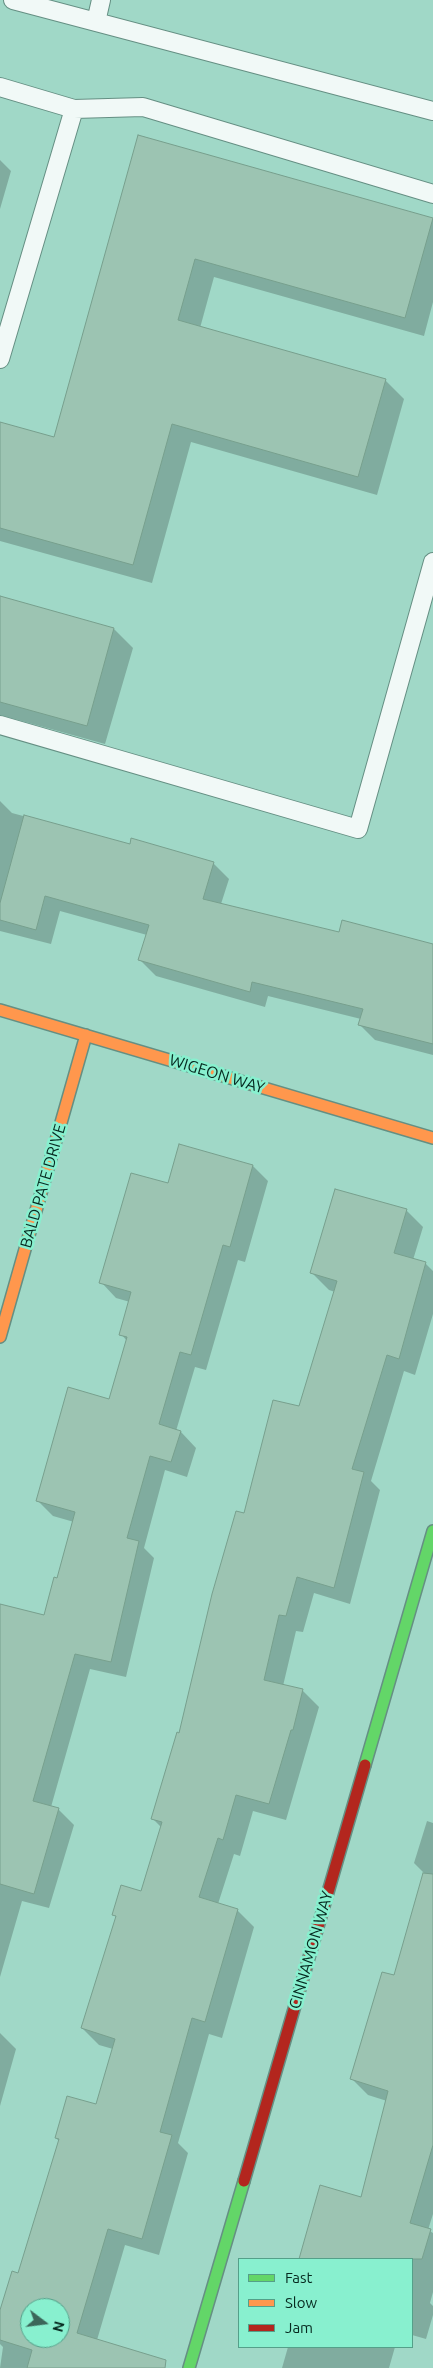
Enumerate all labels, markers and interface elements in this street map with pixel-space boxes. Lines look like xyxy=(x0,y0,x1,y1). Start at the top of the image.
street label: WIGEON WAY xyxy=(167,1050,267,1098)
street label: BALD PATE DRIVE xyxy=(16,1122,70,1250)
street label: CINNAMON WAY xyxy=(285,1889,337,2011)
legend xyxy=(238,2258,413,2348)
text: Fast xyxy=(285,2269,312,2286)
text: Slow xyxy=(285,2294,317,2311)
north arrow xyxy=(20,2298,70,2348)
text: N xyxy=(49,2319,68,2334)
text: Jam xyxy=(285,2319,313,2336)

